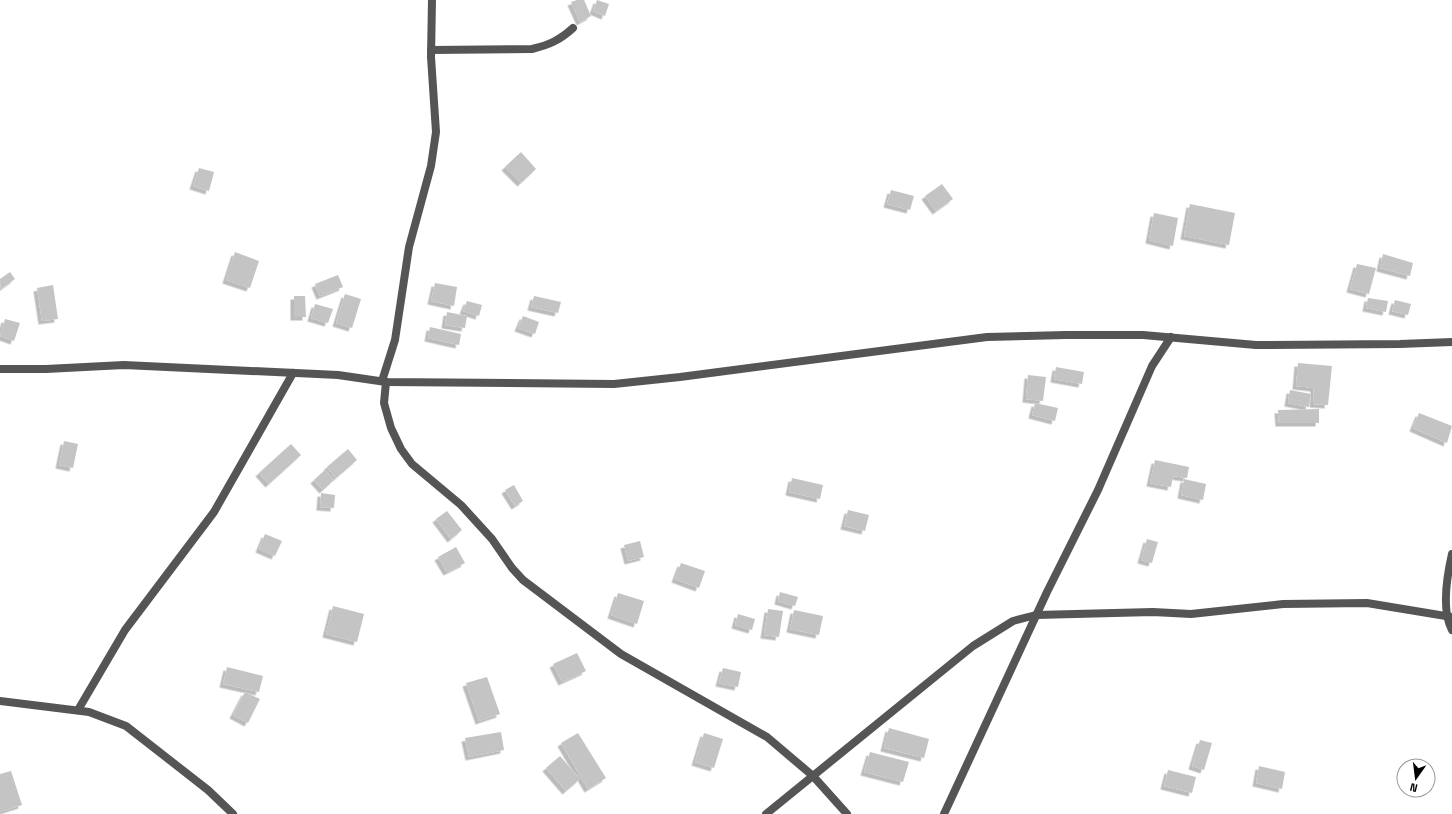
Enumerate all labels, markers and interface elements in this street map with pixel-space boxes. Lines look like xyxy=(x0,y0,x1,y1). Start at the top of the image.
north arrow xyxy=(1396,758,1436,798)
text: N xyxy=(1408,780,1419,795)

